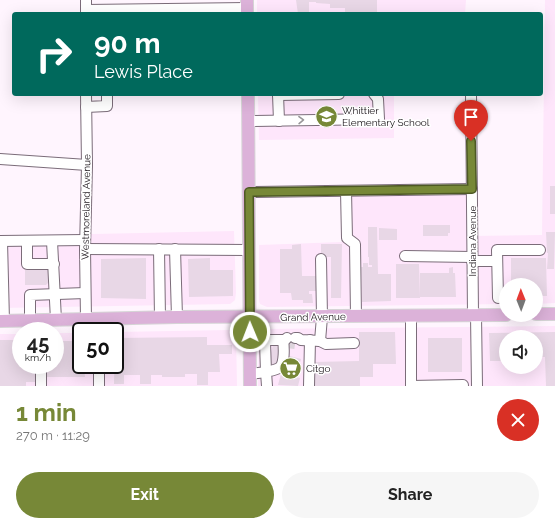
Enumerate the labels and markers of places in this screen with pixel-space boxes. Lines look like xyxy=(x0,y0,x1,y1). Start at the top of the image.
pin xyxy=(454,100,488,141)
school or university icon: Whittier Elementary School xyxy=(313,103,339,129)
place label: Whittier Elementary School xyxy=(342,105,430,128)
supermarket icon: Citgo xyxy=(278,355,304,381)
place label: Citgo xyxy=(306,363,330,374)

